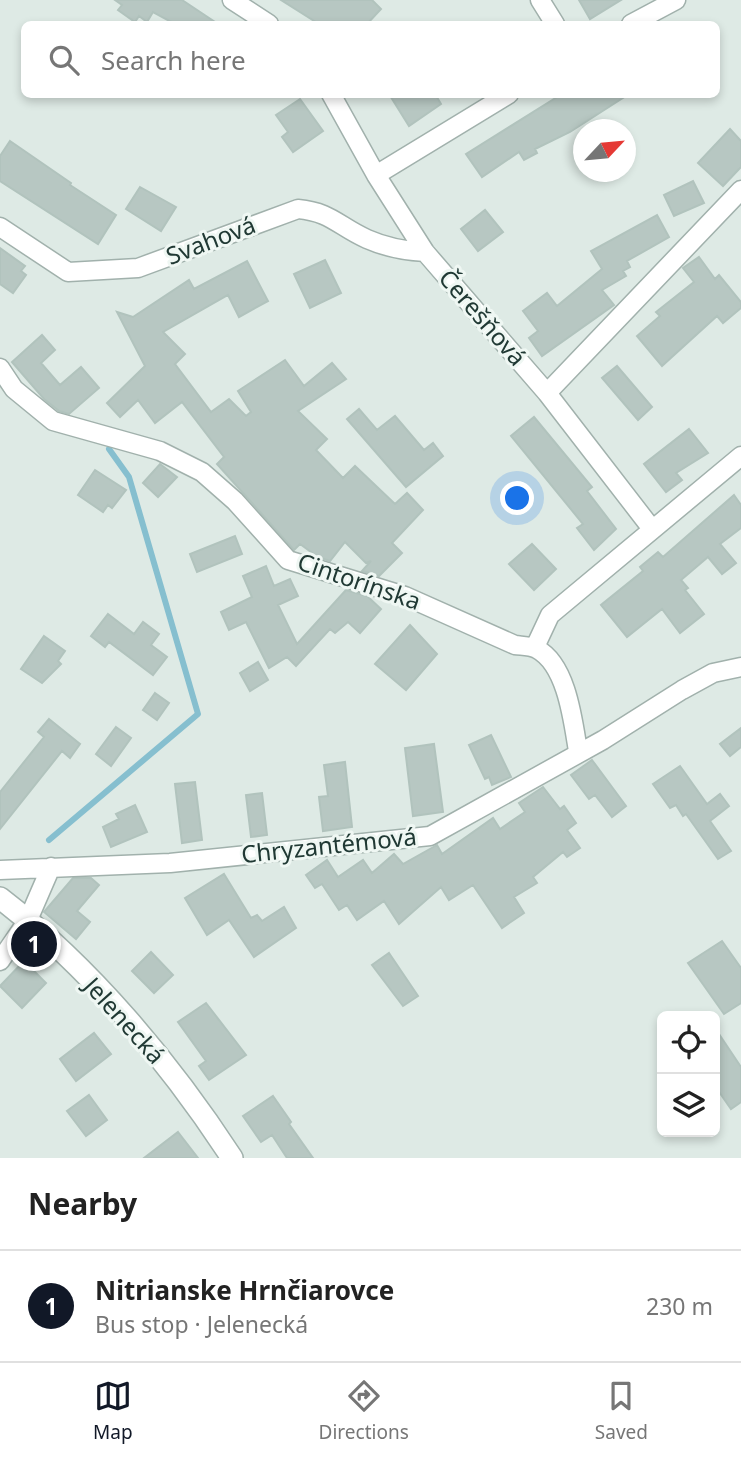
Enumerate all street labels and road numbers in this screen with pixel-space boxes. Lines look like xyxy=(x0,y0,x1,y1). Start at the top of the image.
street label: Svahová xyxy=(161,207,260,272)
street label: Čerešňová xyxy=(432,262,534,372)
street label: Cintorínska xyxy=(294,544,425,617)
street label: Chryzantémová xyxy=(240,819,418,870)
street label: Jelenecká xyxy=(76,968,173,1070)

